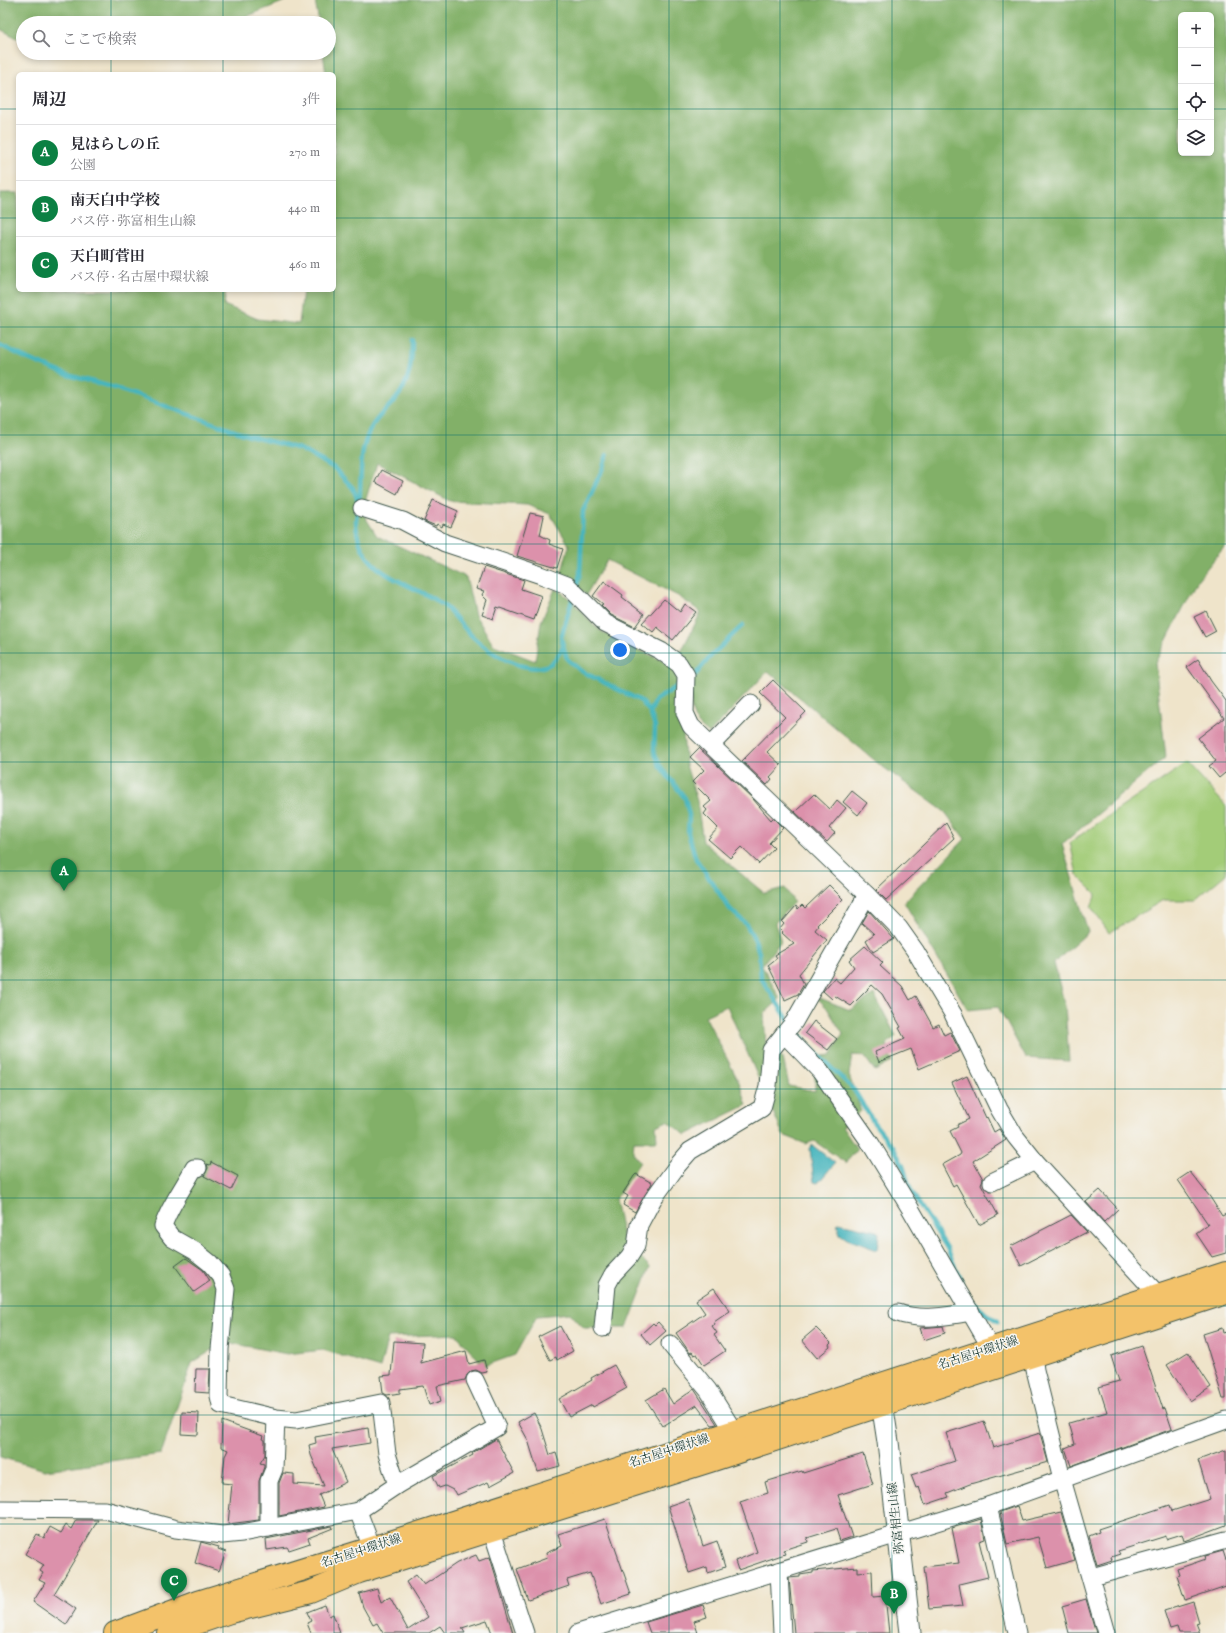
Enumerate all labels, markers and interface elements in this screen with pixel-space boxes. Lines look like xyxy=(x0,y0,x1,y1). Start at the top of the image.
map controls xyxy=(1178,12,1214,156)
button: + xyxy=(1178,12,1214,48)
search box xyxy=(16,16,336,60)
icon: search xyxy=(30,27,52,49)
text: ここで検索 xyxy=(62,30,137,49)
button: − xyxy=(1178,48,1214,84)
button: locate xyxy=(1178,84,1214,120)
text: 周辺 xyxy=(32,90,66,111)
text: 3件 xyxy=(302,91,320,108)
button: layers xyxy=(1178,120,1214,156)
text: 見はらしの丘 xyxy=(70,135,160,154)
text: A xyxy=(41,144,49,161)
text: 270 m xyxy=(289,144,320,161)
text: 公園 xyxy=(70,157,96,174)
text: 南天白中学校 xyxy=(70,191,160,210)
text: B xyxy=(41,200,49,217)
text: 440 m xyxy=(288,200,320,217)
text: バス停 · 弥富相生山線 xyxy=(70,213,196,230)
text: 天白町菅田 xyxy=(70,247,145,266)
text: C xyxy=(40,256,50,273)
text: 460 m xyxy=(289,256,320,273)
text: バス停 · 名古屋中環状線 xyxy=(70,269,209,286)
your location xyxy=(610,640,630,660)
pin: A xyxy=(51,858,77,891)
street label: 名古屋中環状線 xyxy=(936,1333,1020,1373)
street label: 名古屋中環状線 xyxy=(627,1431,711,1471)
street label: 弥富相生山線 xyxy=(885,1481,907,1555)
street label: 名古屋中環状線 xyxy=(319,1531,403,1571)
pin: C xyxy=(161,1568,187,1601)
pin: B xyxy=(881,1581,907,1614)

